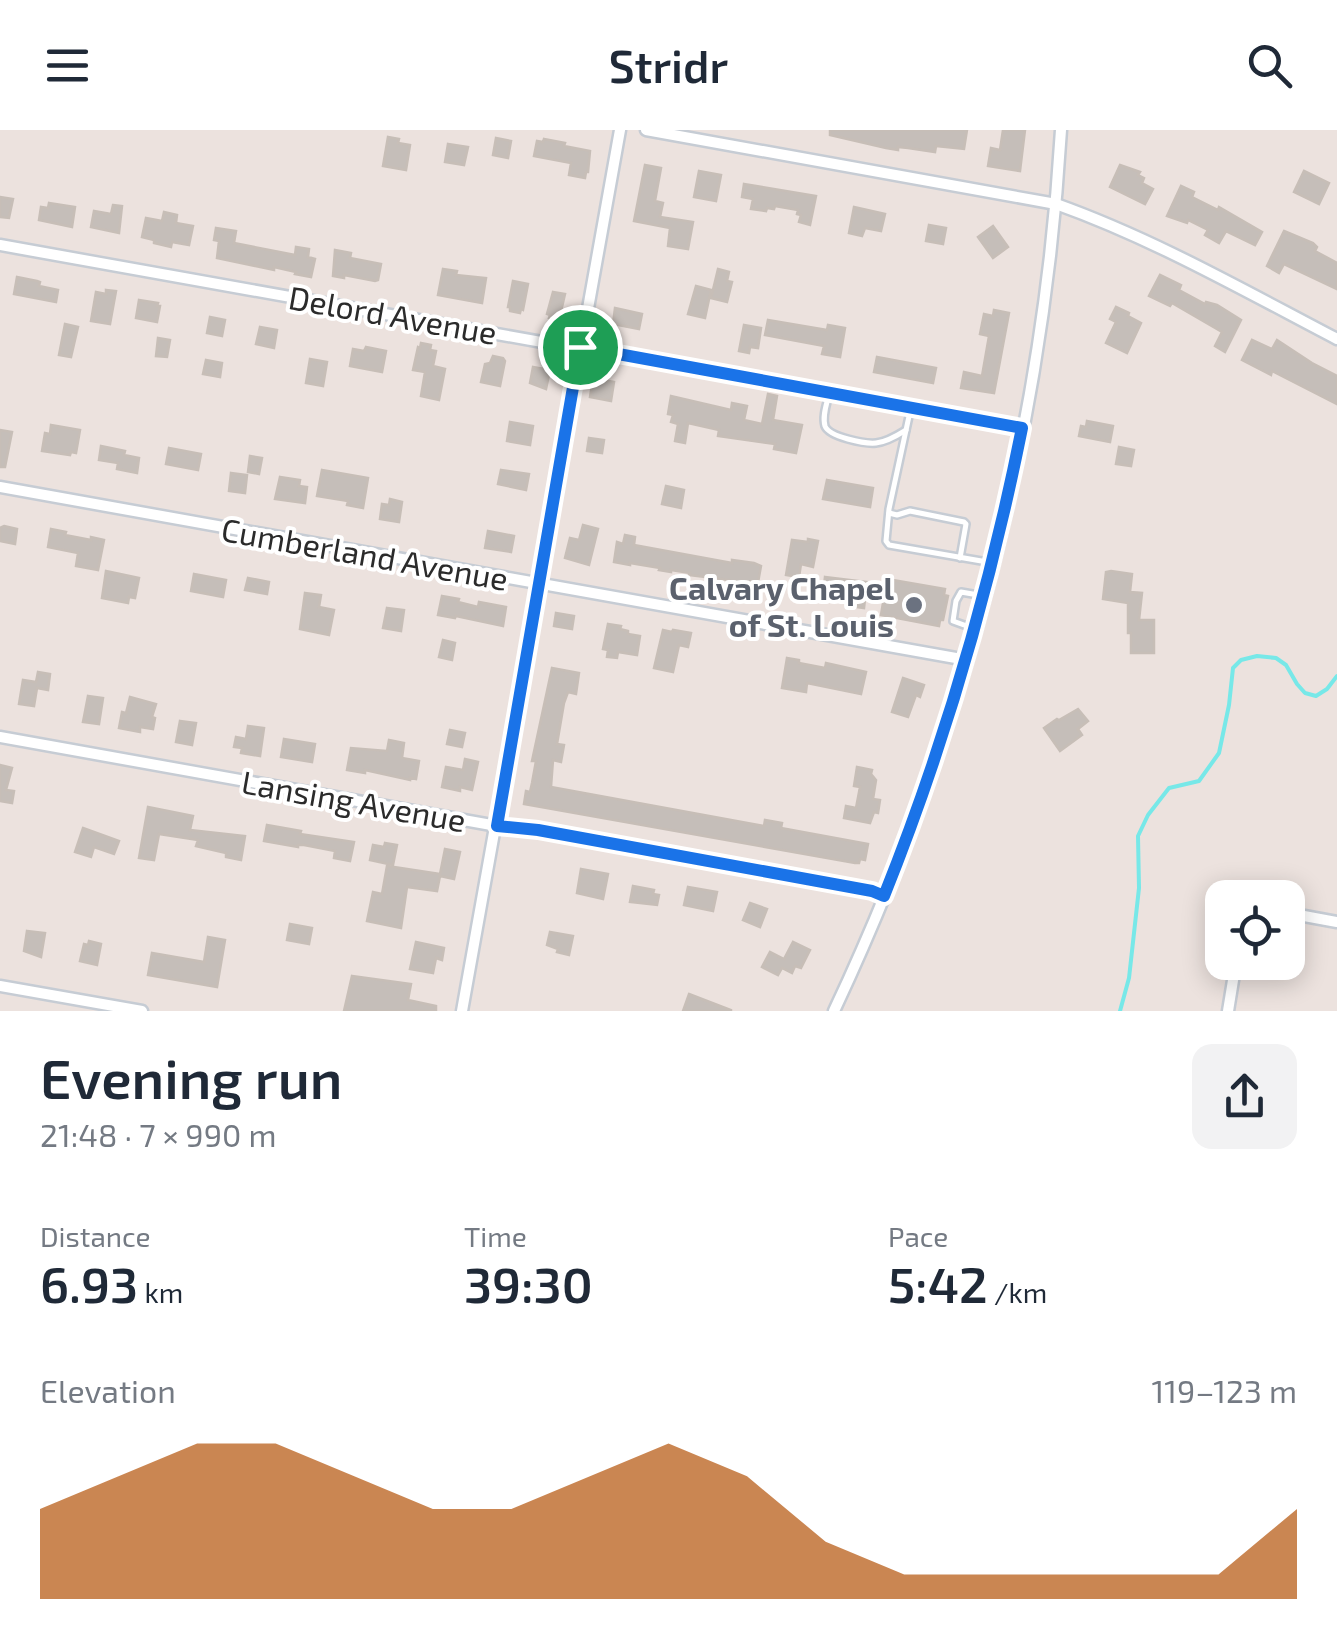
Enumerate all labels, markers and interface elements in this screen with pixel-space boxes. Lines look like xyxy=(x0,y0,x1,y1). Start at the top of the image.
icon: menu xyxy=(40,38,95,93)
text: Stridr xyxy=(609,38,728,92)
icon: search xyxy=(1242,38,1297,93)
street label: Delord Avenue xyxy=(286,277,500,351)
pin xyxy=(538,305,623,390)
icon: arrive xyxy=(553,320,608,375)
street label: Cumberland Avenue xyxy=(219,509,511,597)
place label: Calvary Chapel of St. Louis xyxy=(669,568,894,643)
marker: Calvary Chapel of St. Louis xyxy=(903,594,925,616)
street label: Lansing Avenue xyxy=(239,762,469,838)
map controls xyxy=(1205,880,1305,980)
button: locate xyxy=(1205,880,1305,980)
text: Evening run xyxy=(40,1044,342,1110)
button: share xyxy=(1192,1044,1297,1149)
text: 21:48 · 7 × 990 m xyxy=(40,1115,276,1153)
text: Distance xyxy=(40,1219,151,1253)
text: Time xyxy=(464,1219,527,1253)
text: Pace xyxy=(888,1219,948,1253)
text: 6.93 xyxy=(40,1253,138,1313)
text: 39:30 xyxy=(464,1253,593,1313)
text: 5:42 xyxy=(888,1253,988,1313)
text: km xyxy=(138,1275,183,1309)
text: /km xyxy=(988,1275,1047,1309)
text: Elevation xyxy=(40,1371,176,1409)
text: 119–123 m xyxy=(1152,1371,1297,1409)

